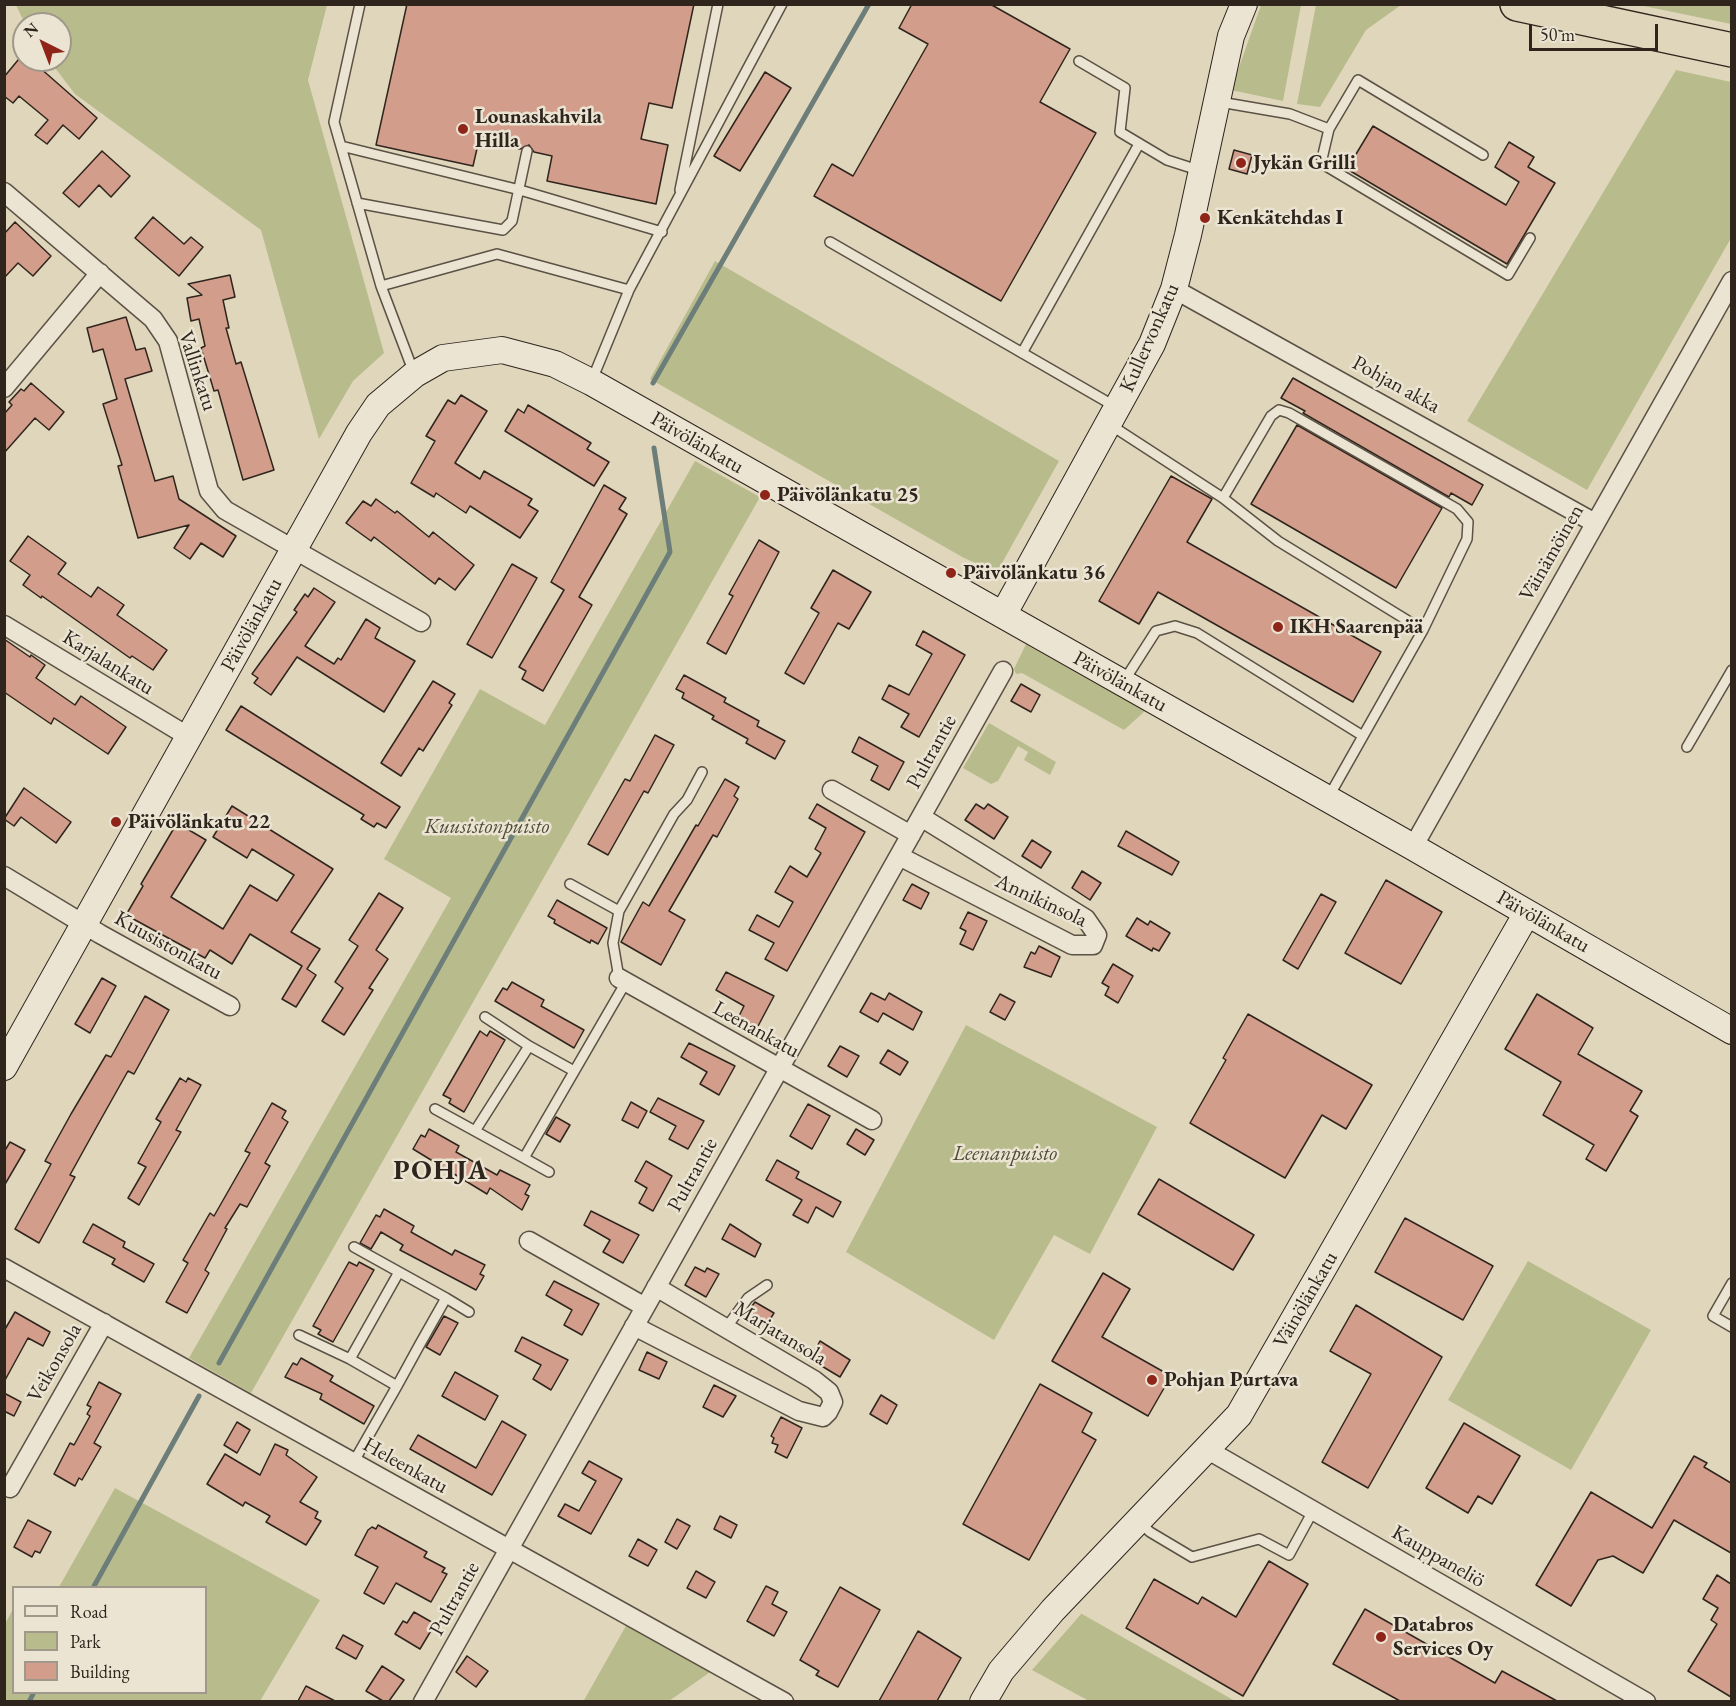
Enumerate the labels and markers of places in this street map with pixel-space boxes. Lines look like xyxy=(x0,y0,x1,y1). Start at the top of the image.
place label: Lounaskahvila Hilla xyxy=(475,104,602,154)
marker: Lounaskahvila Hilla xyxy=(456,122,470,136)
place label: Jykän Grilli xyxy=(1253,150,1356,176)
marker: Jykän Grilli xyxy=(1234,156,1248,170)
place label: Kenkätehdas I xyxy=(1217,205,1343,231)
marker: Kenkätehdas I xyxy=(1198,211,1212,225)
place label: Päivölänkatu 25 xyxy=(777,482,919,508)
marker: Päivölänkatu 25 xyxy=(758,488,772,502)
place label: Päivölänkatu 36 xyxy=(963,560,1105,586)
marker: Päivölänkatu 36 xyxy=(944,566,958,580)
place label: IKH Saarenpää xyxy=(1290,614,1423,640)
marker: IKH Saarenpää xyxy=(1271,620,1285,634)
place label: Päivölänkatu 22 xyxy=(128,809,270,835)
marker: Päivölänkatu 22 xyxy=(109,815,123,829)
place label: Pohjan Purtava xyxy=(1164,1367,1298,1393)
marker: Pohjan Purtava xyxy=(1145,1373,1159,1387)
place label: Databros Services Oy xyxy=(1393,1612,1493,1662)
marker: Databros Services Oy xyxy=(1374,1630,1388,1644)

